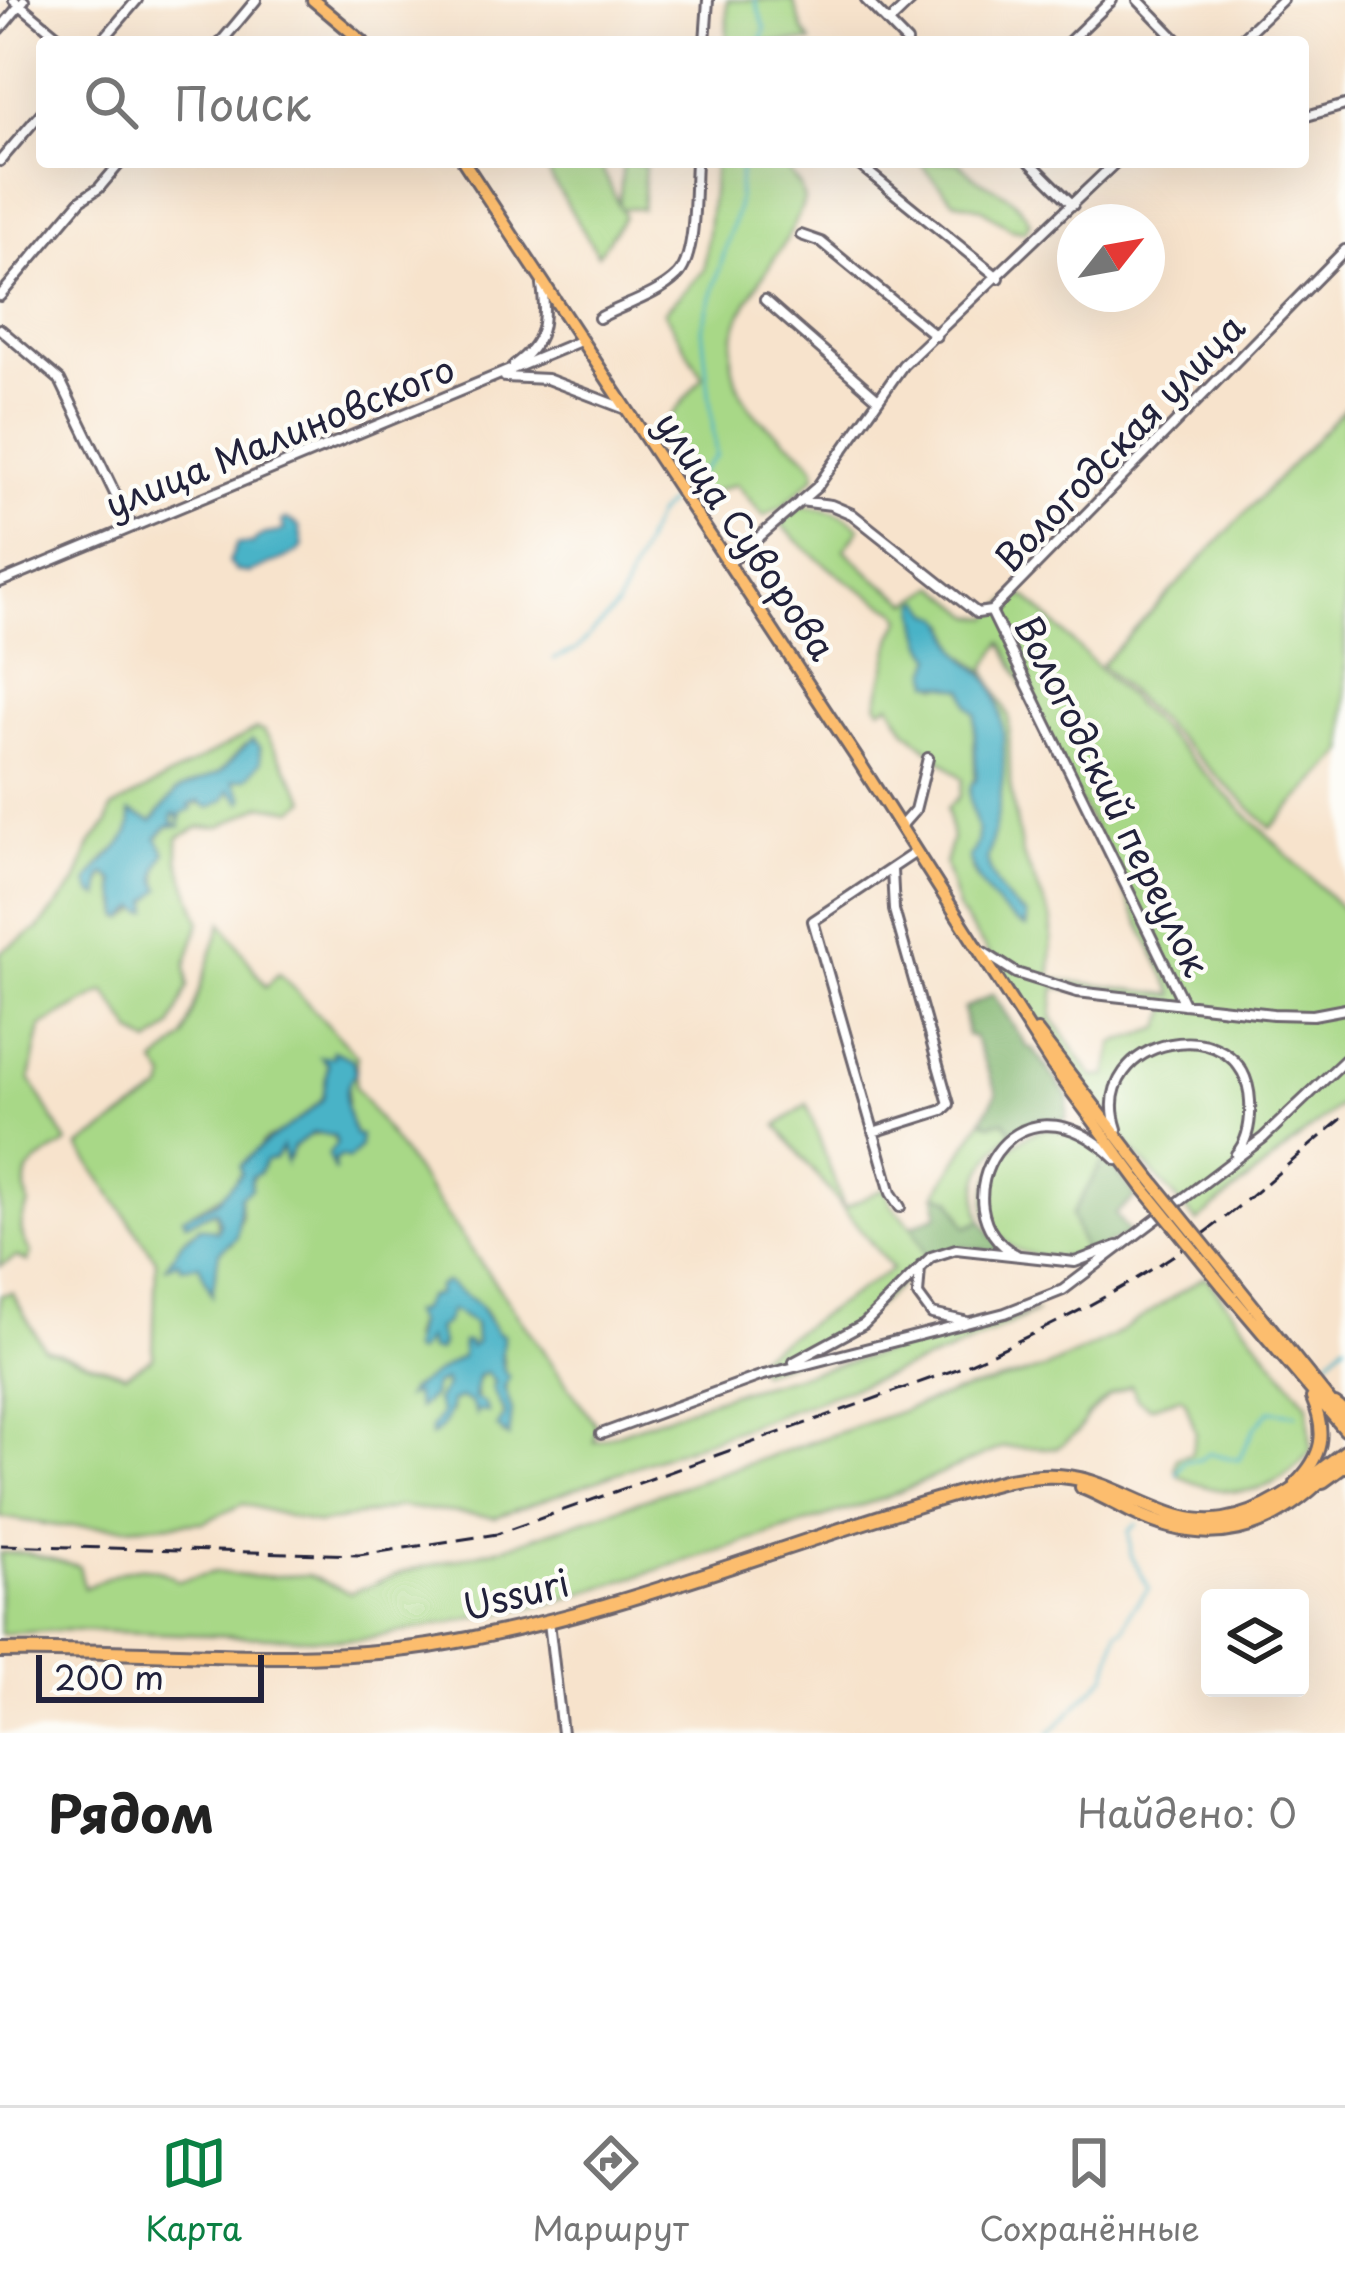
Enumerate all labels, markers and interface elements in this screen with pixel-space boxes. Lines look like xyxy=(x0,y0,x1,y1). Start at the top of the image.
search box xyxy=(36,36,1309,168)
text: Поиск xyxy=(174,68,311,136)
icon: search xyxy=(78,69,144,135)
north arrow xyxy=(1057,204,1165,312)
street label: Вологодская улица xyxy=(981,300,1256,583)
street label: улица Малиновского xyxy=(96,340,462,530)
street label: улица Суворова xyxy=(643,399,851,671)
street label: Вологодский переулок xyxy=(1003,606,1225,985)
street label: Ussuri xyxy=(457,1554,574,1632)
map controls xyxy=(1201,1589,1309,1697)
button: layers xyxy=(1201,1589,1309,1697)
scale bar xyxy=(36,1649,264,1702)
text: 200 m xyxy=(54,1651,164,1701)
text: Рядом xyxy=(48,1773,214,1850)
text: Найдено: 0 xyxy=(1077,1782,1297,1841)
tab: Карта xyxy=(145,2130,242,2252)
tab: Маршрут xyxy=(533,2130,689,2252)
tab: Сохранённые xyxy=(979,2130,1200,2252)

